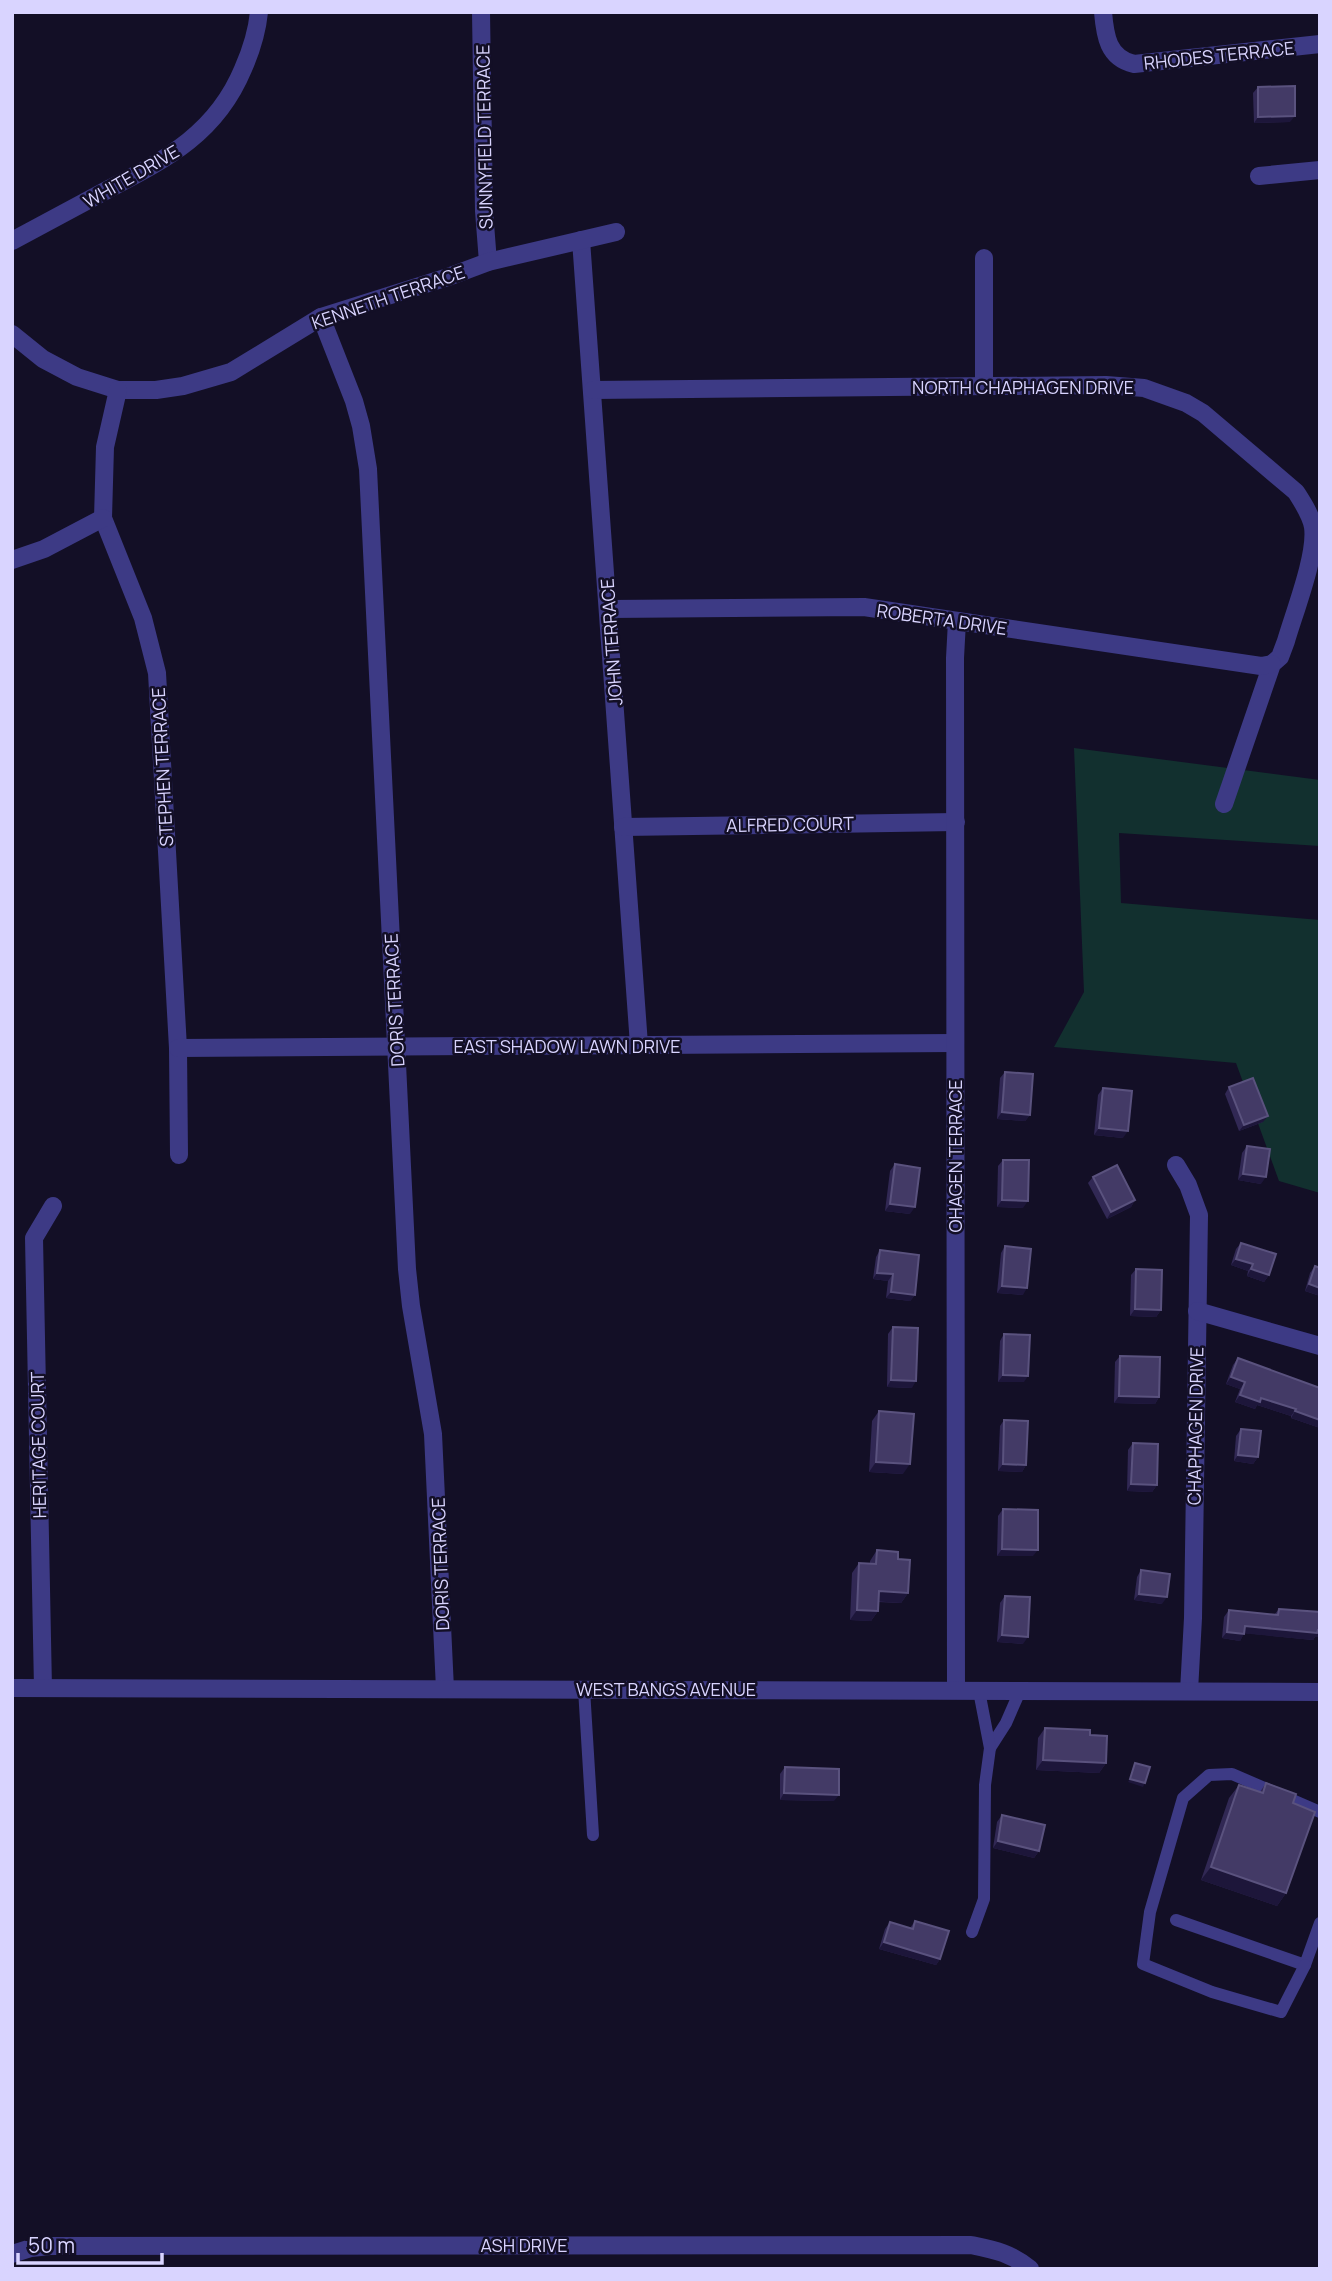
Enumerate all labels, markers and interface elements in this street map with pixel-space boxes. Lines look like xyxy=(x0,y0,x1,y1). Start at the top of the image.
street label: RHODES TERRACE xyxy=(1143,35,1295,75)
street label: SUNNYFIELD TERRACE xyxy=(470,44,498,230)
street label: WHITE DRIVE xyxy=(79,139,183,213)
street label: KENNETH TERRACE xyxy=(308,260,468,334)
street label: NORTH CHAPHAGEN DRIVE xyxy=(912,375,1134,399)
street label: JOHN TERRACE xyxy=(595,578,627,706)
street label: ROBERTA DRIVE xyxy=(875,598,1009,640)
street label: STEPHEN TERRACE xyxy=(146,687,178,847)
street label: ALFRED COURT xyxy=(726,811,854,837)
street label: DORIS TERRACE xyxy=(379,933,409,1067)
street label: EAST SHADOW LAWN DRIVE xyxy=(454,1034,680,1058)
street label: OHAGEN TERRACE xyxy=(943,1079,967,1233)
street label: CHAPHAGEN DRIVE xyxy=(1182,1347,1208,1505)
street label: HERITAGE COURT xyxy=(25,1371,51,1519)
street label: DORIS TERRACE xyxy=(426,1497,454,1631)
street label: WEST BANGS AVENUE xyxy=(576,1677,756,1701)
scale bar xyxy=(18,2222,161,2266)
text: 50 m xyxy=(28,2231,75,2259)
street label: ASH DRIVE xyxy=(481,2233,567,2257)

